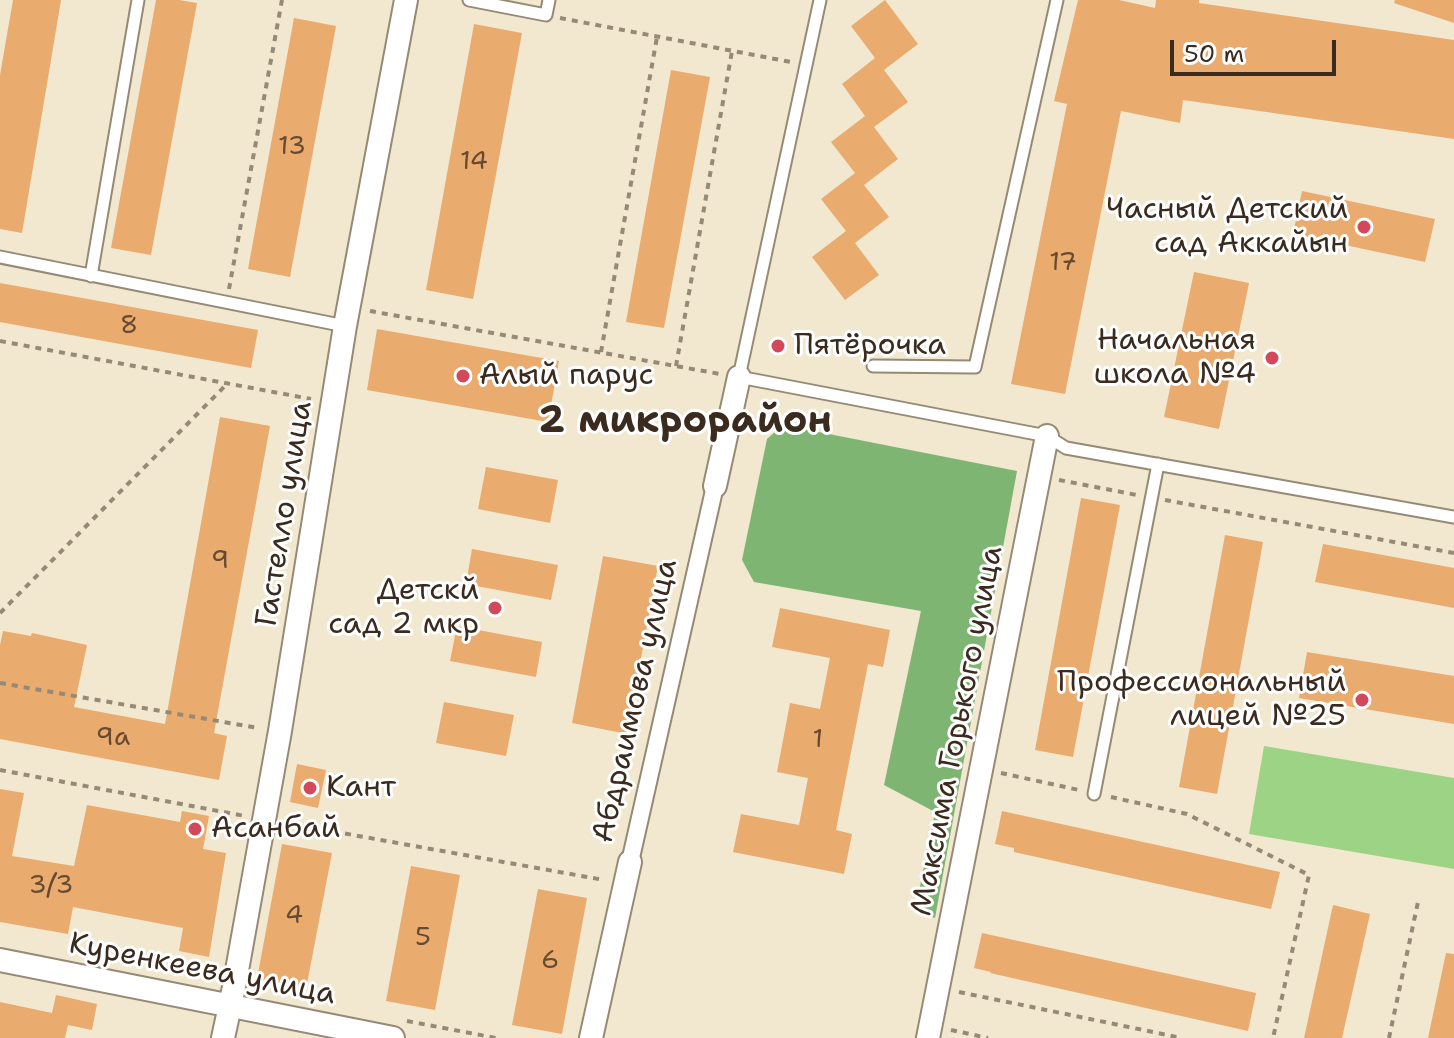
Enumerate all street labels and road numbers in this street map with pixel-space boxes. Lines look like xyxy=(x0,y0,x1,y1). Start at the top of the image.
street label: Гастелло улица xyxy=(249,399,321,629)
street label: Максима Горького улица xyxy=(904,543,1012,919)
street label: Абдраимова улица xyxy=(586,556,686,846)
street label: Куренкеева улица xyxy=(66,927,338,1013)

